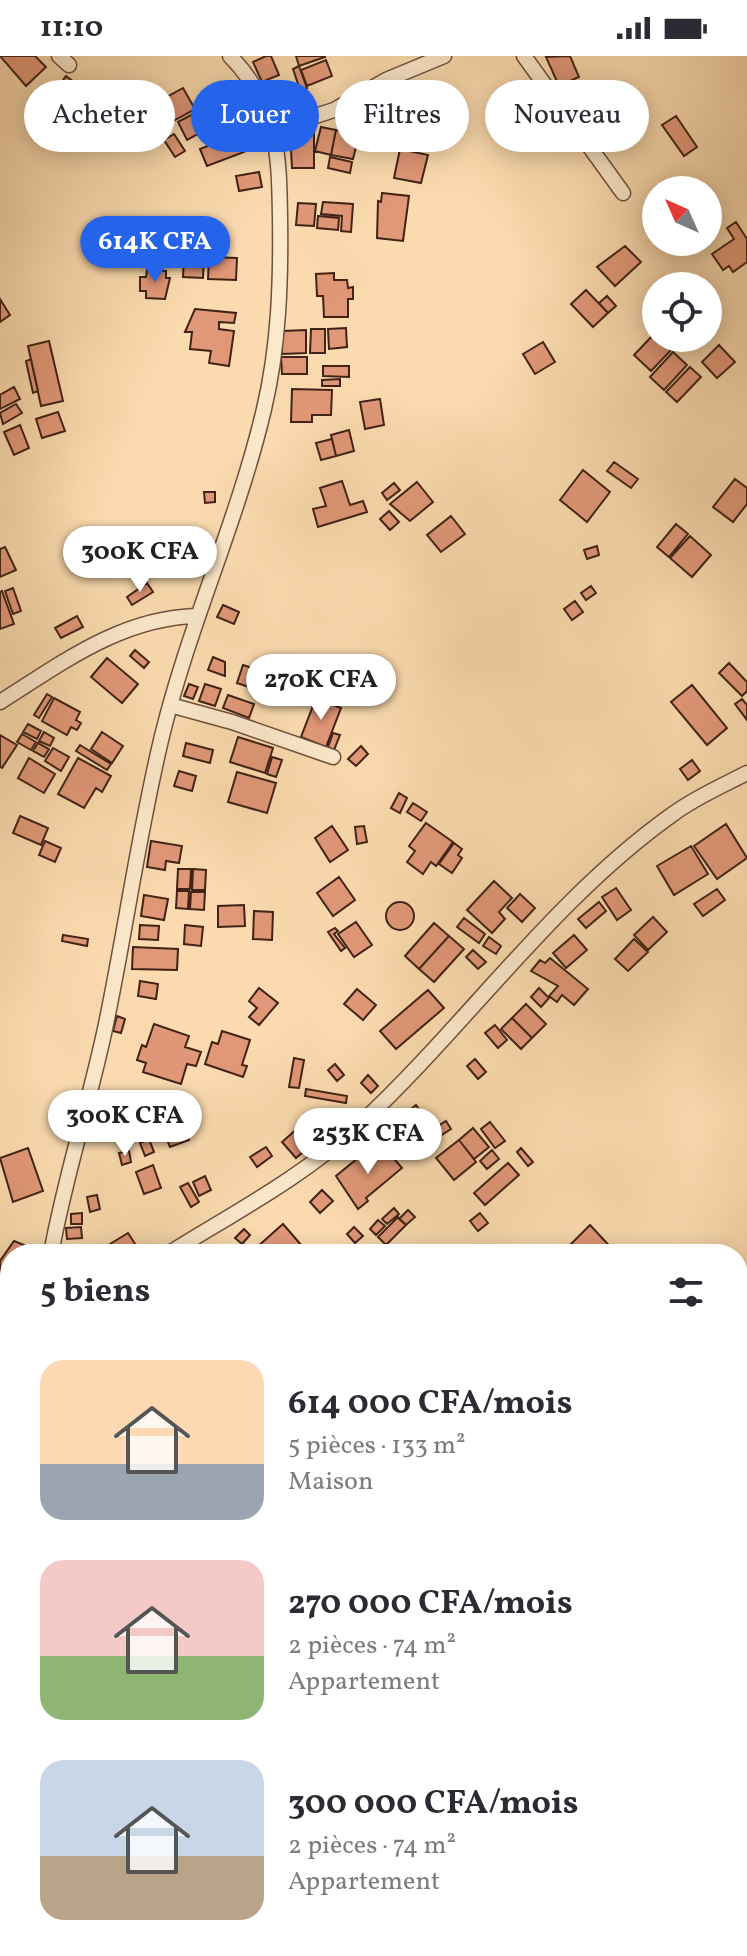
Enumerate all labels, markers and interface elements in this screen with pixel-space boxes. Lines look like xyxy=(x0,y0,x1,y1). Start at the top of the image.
text: 11:10 xyxy=(40,7,103,49)
chip: Acheter xyxy=(24,80,175,152)
chip: Louer xyxy=(191,80,319,152)
chip: Filtres xyxy=(335,80,469,152)
chip: Nouveau xyxy=(485,80,649,152)
north arrow xyxy=(642,176,722,256)
map controls xyxy=(642,176,722,352)
pin: 614K CFA xyxy=(72,216,238,284)
text: 614K CFA xyxy=(98,224,212,260)
button: locate xyxy=(642,272,722,352)
pin: 300K CFA xyxy=(57,526,223,594)
text: 300K CFA xyxy=(81,534,199,570)
pin: 270K CFA xyxy=(238,654,404,722)
text: 270K CFA xyxy=(264,662,378,698)
pin: 300K CFA xyxy=(42,1090,208,1158)
text: 300K CFA xyxy=(66,1098,184,1134)
pin: 253K CFA xyxy=(285,1108,451,1176)
text: 253K CFA xyxy=(312,1116,424,1152)
text: 5 biens xyxy=(40,1269,150,1316)
icon: filters xyxy=(664,1270,708,1314)
text: 614 000 CFA/mois xyxy=(288,1381,572,1428)
icon: home xyxy=(104,1392,200,1488)
text: 5 pièces · 133 m² xyxy=(288,1428,466,1464)
text: Maison xyxy=(288,1464,373,1500)
text: 270 000 CFA/mois xyxy=(288,1581,573,1628)
icon: home xyxy=(104,1592,200,1688)
text: 2 pièces · 74 m² xyxy=(288,1628,456,1664)
text: Appartement xyxy=(288,1664,440,1700)
text: 300 000 CFA/mois xyxy=(288,1781,579,1828)
icon: home xyxy=(104,1792,200,1888)
text: 2 pièces · 74 m² xyxy=(288,1828,456,1864)
text: Appartement xyxy=(288,1864,440,1900)

